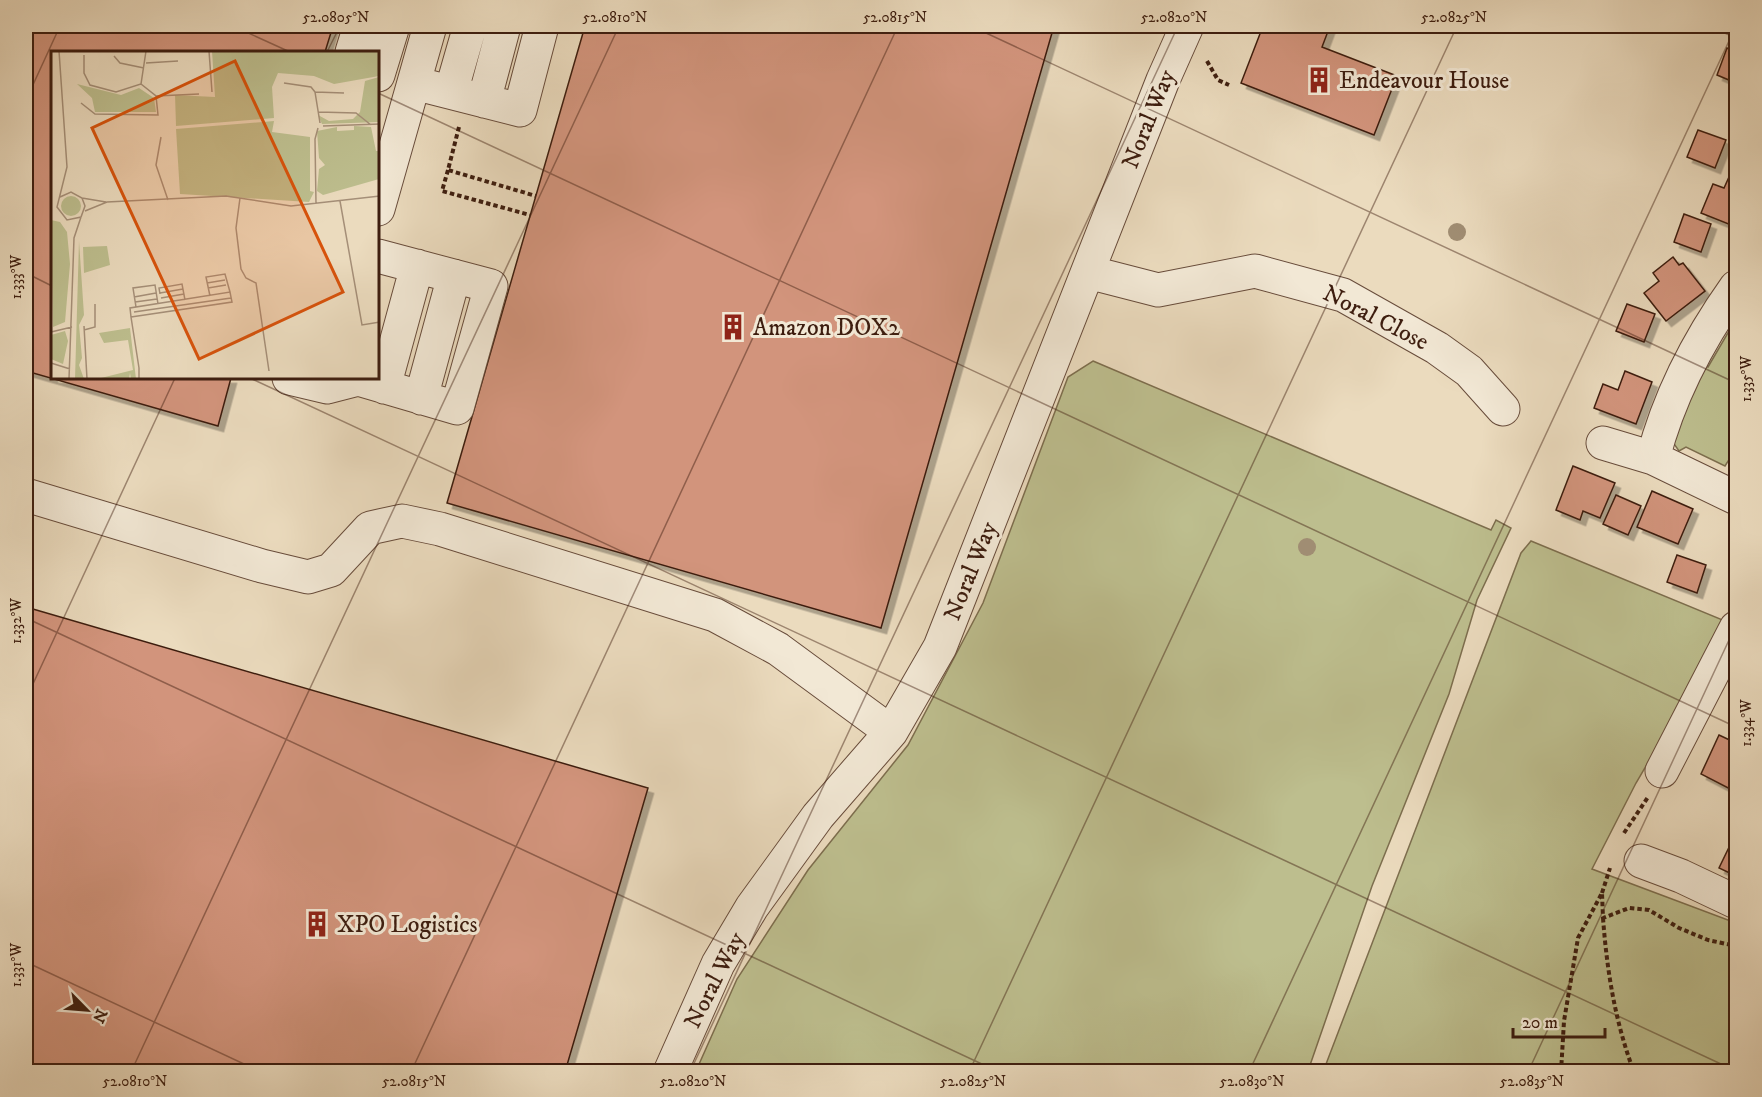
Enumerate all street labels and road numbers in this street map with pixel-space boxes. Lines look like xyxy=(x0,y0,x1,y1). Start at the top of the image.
street label: Noral Way xyxy=(1115,65,1183,173)
street label: Noral Close xyxy=(1318,278,1434,357)
street label: Noral Way xyxy=(937,517,1005,625)
street label: Noral Way xyxy=(678,927,752,1034)

